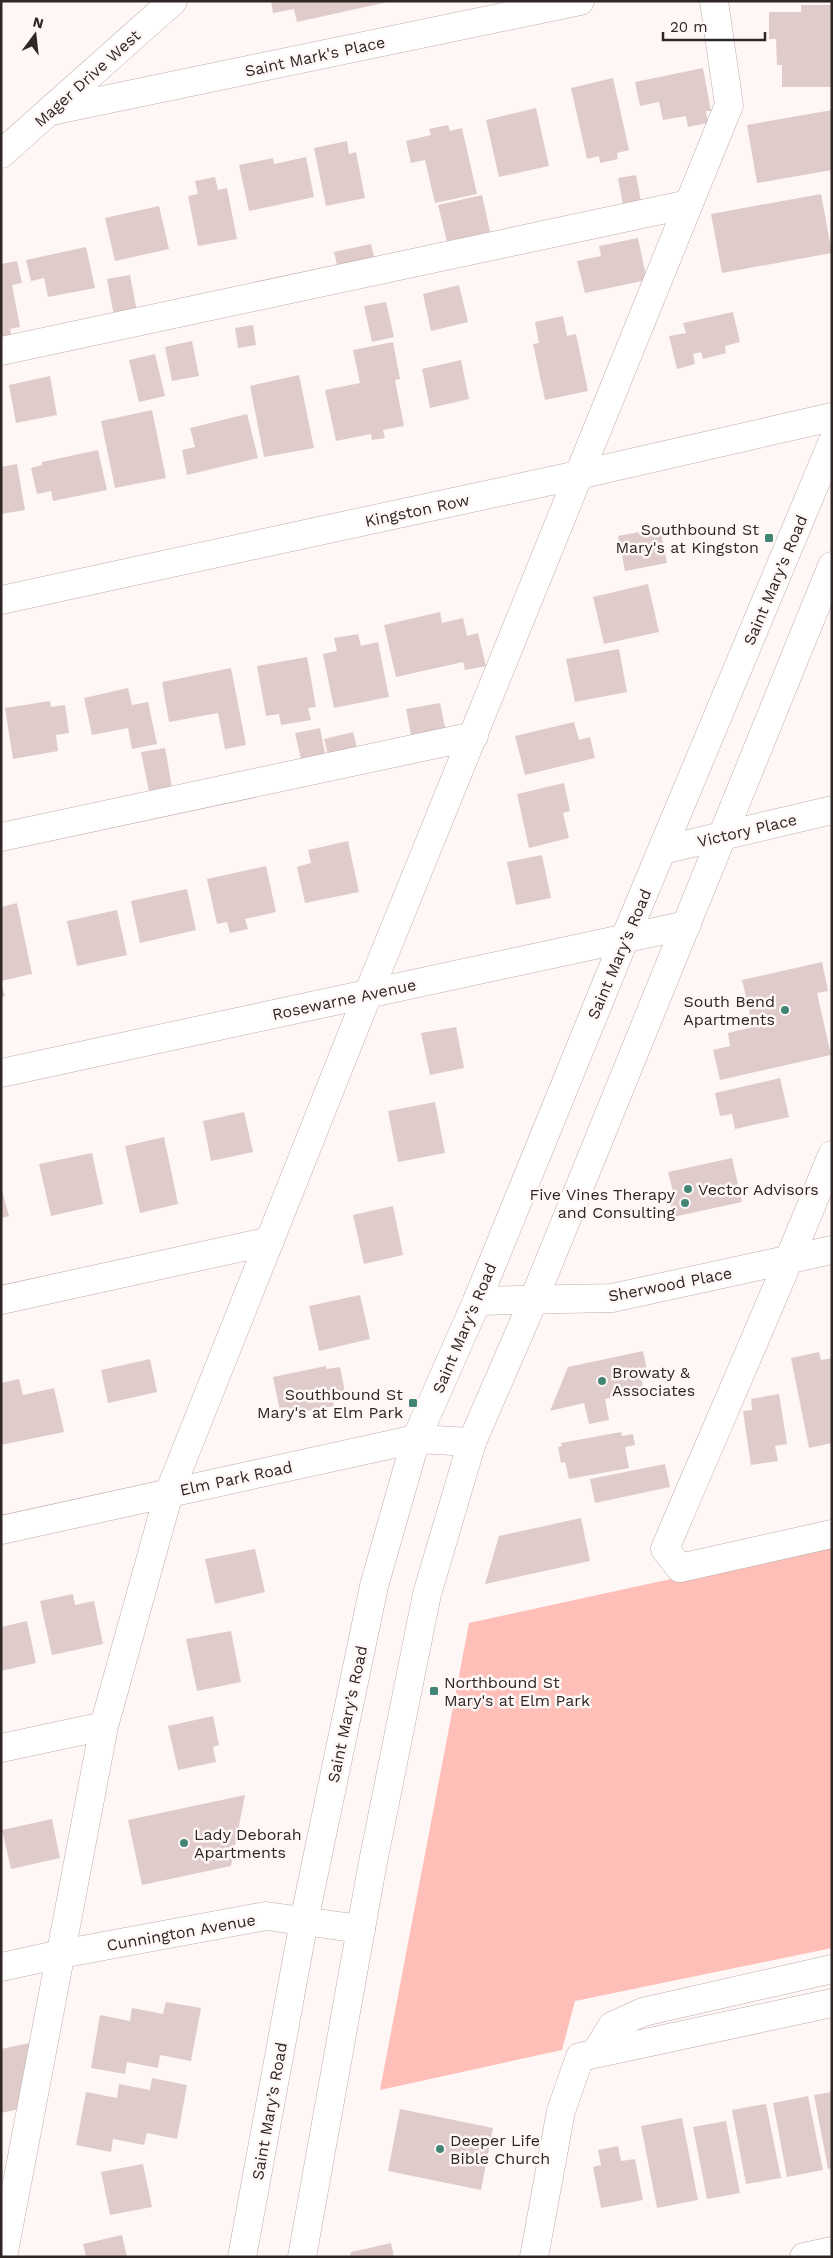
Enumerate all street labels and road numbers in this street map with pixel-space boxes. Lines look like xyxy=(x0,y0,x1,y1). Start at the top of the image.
street label: Mager Drive West xyxy=(30,26,144,131)
street label: Saint Mark's Place xyxy=(243,32,387,81)
street label: Kingston Row xyxy=(363,490,471,531)
street label: Saint Mary’s Road xyxy=(739,512,811,648)
street label: Victory Place xyxy=(695,810,799,851)
street label: Saint Mary’s Road xyxy=(583,886,655,1022)
street label: Rosewarne Avenue xyxy=(270,975,418,1024)
street label: Saint Mary’s Road xyxy=(428,1260,500,1396)
street label: Sherwood Place xyxy=(607,1263,734,1306)
street label: Elm Park Road xyxy=(178,1457,294,1500)
street label: Saint Mary’s Road xyxy=(324,1644,371,1784)
street label: Cunnington Avenue xyxy=(105,1910,257,1955)
street label: Saint Mary’s Road xyxy=(248,2041,291,2181)

